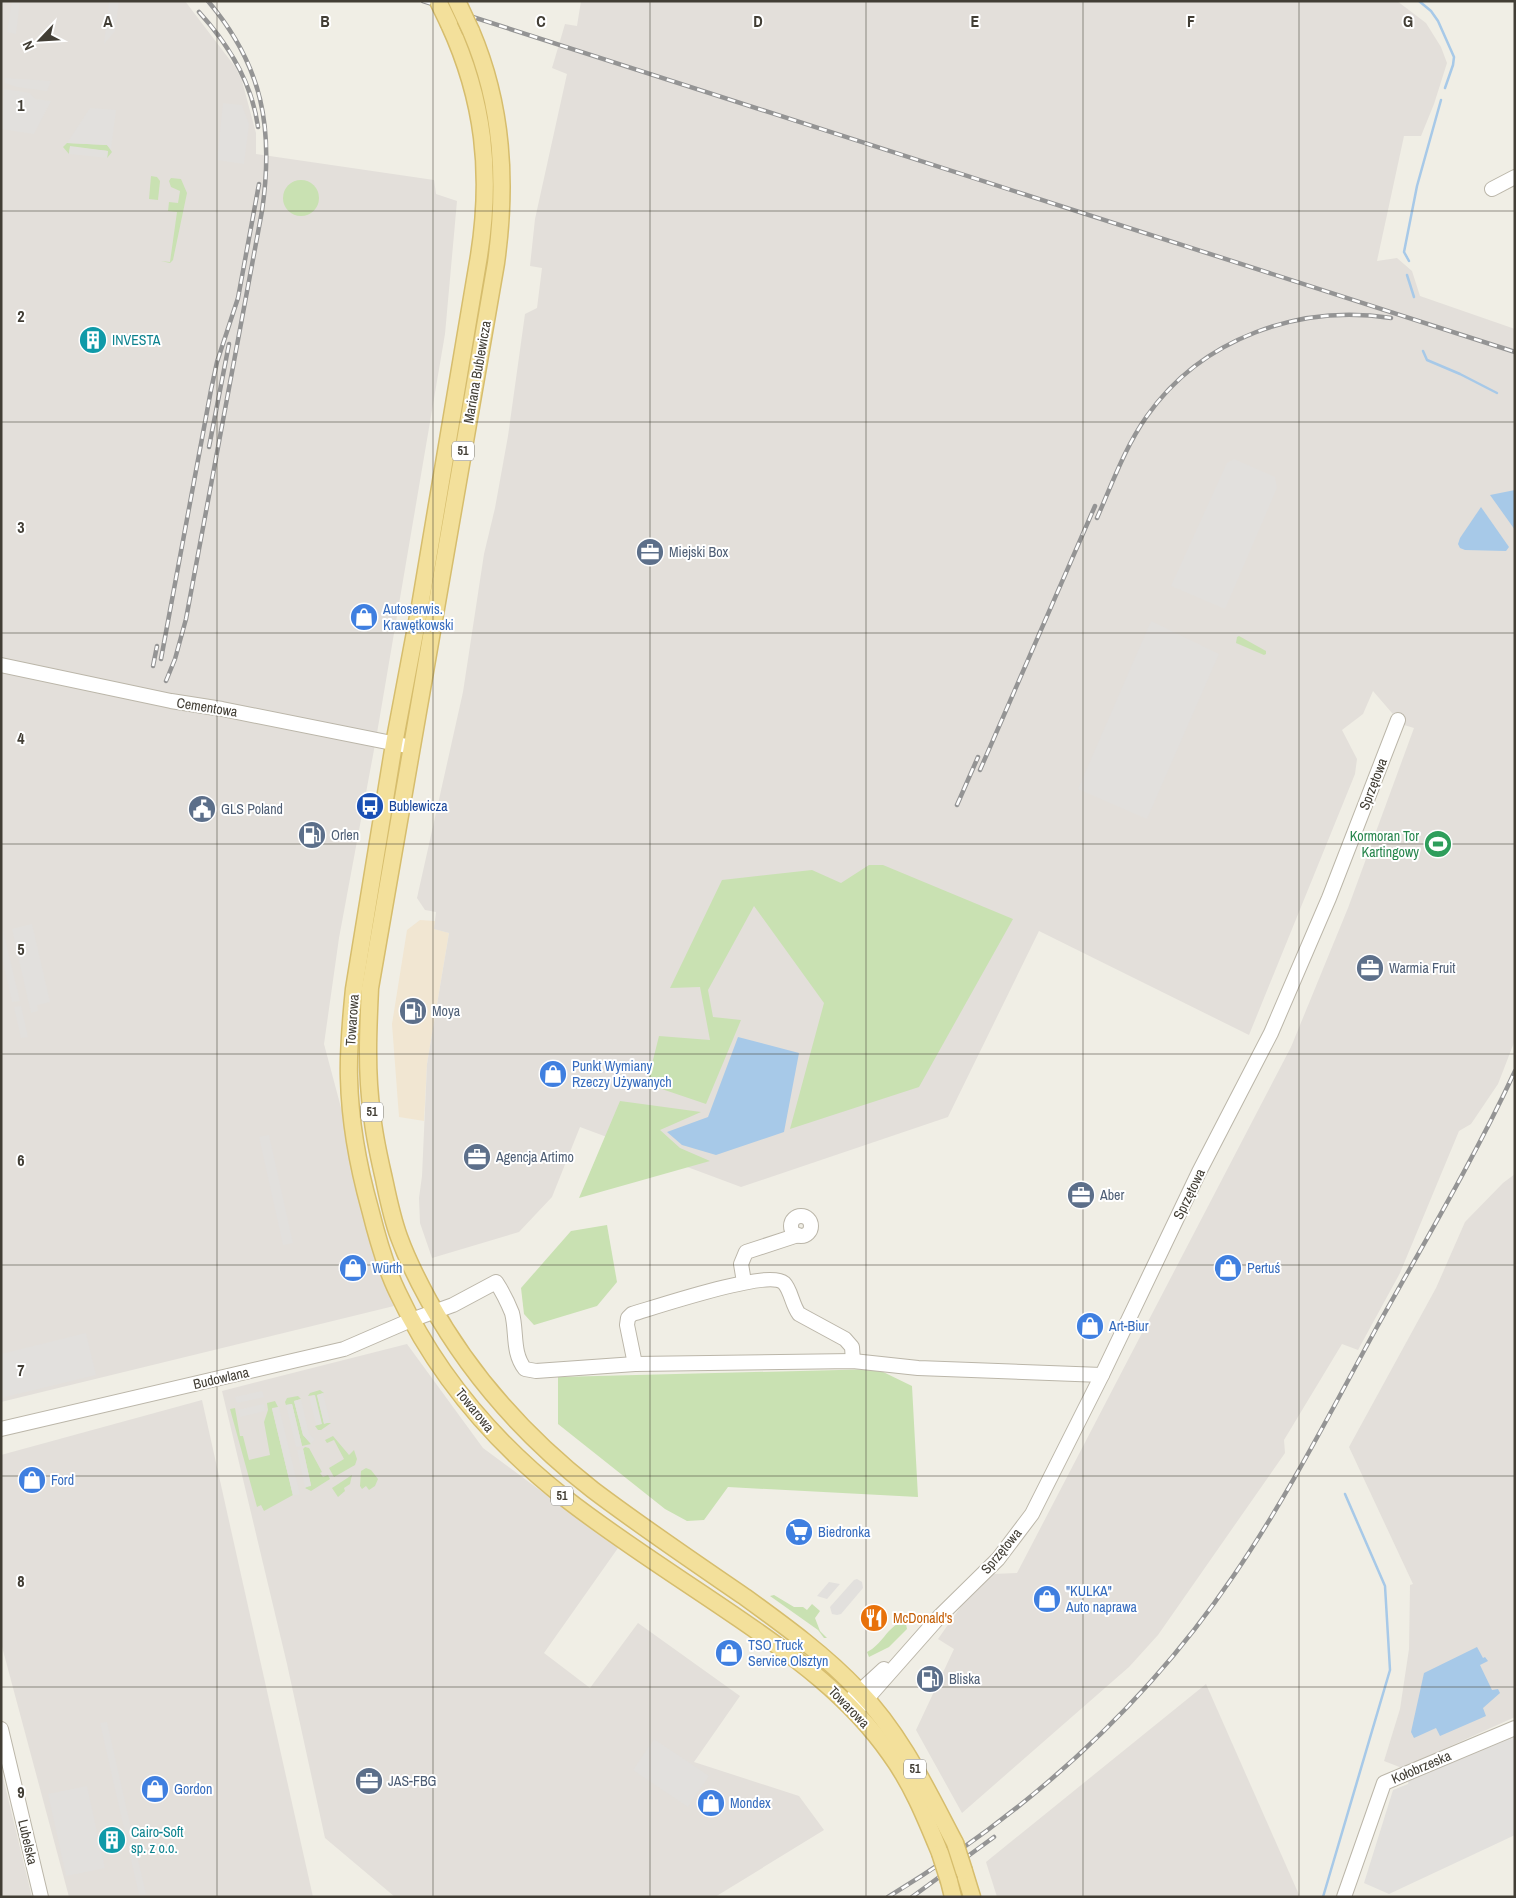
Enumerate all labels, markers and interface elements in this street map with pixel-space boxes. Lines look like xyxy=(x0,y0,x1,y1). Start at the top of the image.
text: A xyxy=(103,10,113,32)
text: B xyxy=(320,10,330,32)
text: C xyxy=(536,10,546,32)
text: D xyxy=(753,10,763,32)
text: E xyxy=(971,10,980,32)
text: F xyxy=(1187,10,1195,32)
text: G xyxy=(1403,10,1413,32)
north arrow xyxy=(15,15,65,65)
text: N xyxy=(18,38,38,53)
text: 1 xyxy=(17,94,25,116)
text: 2 xyxy=(17,305,25,327)
street label: Mariana Bublewicza xyxy=(459,319,495,425)
building icon: INVESTA xyxy=(78,325,108,355)
place label: INVESTA xyxy=(112,331,161,349)
road number: 51 xyxy=(452,442,474,461)
text: 3 xyxy=(17,516,25,538)
office icon: Miejski Box xyxy=(635,537,665,567)
place label: Miejski Box xyxy=(669,543,729,561)
place label: Autoserwis. Krawętkowski xyxy=(382,600,454,634)
shop icon: Autoserwis. Krawętkowski xyxy=(349,602,379,632)
street label: Cementowa xyxy=(175,693,239,721)
text: 4 xyxy=(17,727,25,749)
street label: Sprzętowa xyxy=(1355,755,1391,813)
bus stop icon: Bublewicza xyxy=(355,791,385,821)
public building icon: GLS Poland xyxy=(187,794,217,824)
place label: Bublewicza xyxy=(389,797,448,815)
place label: GLS Poland xyxy=(221,800,283,818)
fuel station icon: Orlen xyxy=(297,820,327,850)
place label: Orlen xyxy=(331,826,359,844)
place label: Kormoran Tor Kartingowy xyxy=(1350,827,1419,861)
sports icon: Kormoran Tor Kartingowy xyxy=(1423,829,1453,859)
text: 5 xyxy=(17,938,25,960)
office icon: Warmia Fruit xyxy=(1355,953,1385,983)
place label: Warmia Fruit xyxy=(1389,959,1456,977)
street label: Towarowa xyxy=(341,993,363,1046)
fuel station icon: Moya xyxy=(398,996,428,1026)
place label: Moya xyxy=(432,1002,461,1020)
place label: Punkt Wymiany Rzeczy Używanych xyxy=(572,1057,672,1091)
shop icon: Punkt Wymiany Rzeczy Używanych xyxy=(538,1059,568,1089)
road number: 51 xyxy=(361,1102,383,1122)
office icon: Agencja Artimo xyxy=(462,1142,492,1172)
place label: Agencja Artimo xyxy=(495,1148,574,1166)
text: 6 xyxy=(17,1149,25,1171)
street label: Sprzętowa xyxy=(1169,1165,1209,1222)
office icon: Aber xyxy=(1066,1180,1096,1210)
place label: Aber xyxy=(1099,1186,1124,1204)
shop icon: Würth xyxy=(338,1253,368,1283)
shop icon: Pertuś xyxy=(1213,1253,1243,1283)
place label: Würth xyxy=(372,1259,402,1277)
place label: Pertuś xyxy=(1247,1259,1280,1277)
shop icon: Art-Biur xyxy=(1075,1311,1105,1341)
place label: Art-Biur xyxy=(1108,1317,1149,1335)
text: 7 xyxy=(17,1359,25,1381)
street label: Budowlana xyxy=(191,1363,251,1393)
street label: Towarowa xyxy=(452,1384,499,1436)
shop icon: Ford xyxy=(17,1465,47,1495)
place label: Ford xyxy=(51,1471,74,1489)
road number: 51 xyxy=(551,1486,573,1505)
supermarket icon: Biedronka xyxy=(784,1517,814,1547)
place label: Biedronka xyxy=(818,1523,871,1541)
street label: Sprzętowa xyxy=(977,1524,1026,1578)
text: 8 xyxy=(17,1570,25,1592)
place label: "KULKA" Auto naprawa xyxy=(1065,1582,1137,1616)
shop icon: "KULKA" Auto naprawa xyxy=(1032,1584,1062,1614)
restaurant icon: McDonald's xyxy=(859,1603,889,1633)
place label: McDonald's xyxy=(893,1609,953,1627)
place label: TSO Truck Service Olsztyn xyxy=(748,1636,828,1670)
shop icon: TSO Truck Service Olsztyn xyxy=(714,1638,744,1668)
fuel station icon: Bliska xyxy=(915,1664,945,1694)
place label: Bliska xyxy=(949,1670,981,1688)
street label: Towarowa xyxy=(825,1682,874,1732)
street label: Kołobrzeska xyxy=(1388,1746,1454,1788)
road number: 51 xyxy=(904,1760,926,1778)
office icon: JAS-FBG xyxy=(354,1766,384,1796)
place label: JAS-FBG xyxy=(388,1772,437,1790)
shop icon: Gordon xyxy=(140,1774,170,1804)
place label: Gordon xyxy=(174,1780,212,1798)
text: 9 xyxy=(17,1781,25,1803)
shop icon: Mondex xyxy=(696,1788,726,1818)
place label: Mondex xyxy=(730,1794,771,1812)
street label: Lubelska xyxy=(14,1818,42,1867)
place label: Cairo-Soft sp. z o.o. xyxy=(131,1823,183,1857)
building icon: Cairo-Soft sp. z o.o. xyxy=(97,1825,127,1855)

